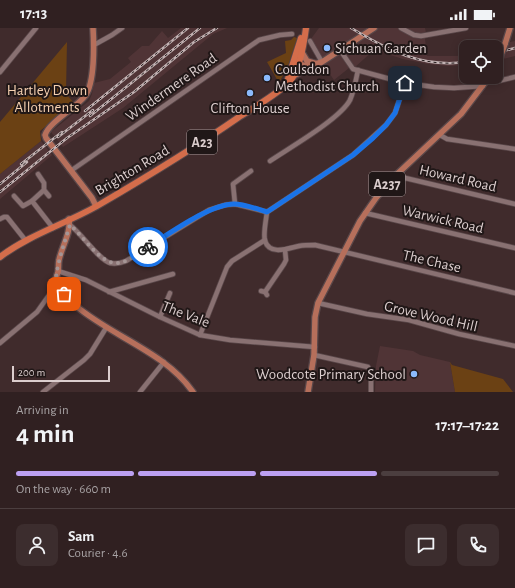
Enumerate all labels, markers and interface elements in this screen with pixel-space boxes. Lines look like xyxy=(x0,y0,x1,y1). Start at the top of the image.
text: 17:13 xyxy=(20,6,47,21)
map controls xyxy=(459,40,503,84)
button: locate xyxy=(459,40,503,84)
place label: Sichuan Garden xyxy=(335,41,427,56)
marker: Sichuan Garden xyxy=(322,43,332,53)
street label: Windermere Road xyxy=(123,50,220,124)
place label: Coulsdon Methodist Church xyxy=(275,62,379,94)
pin xyxy=(388,66,422,100)
icon: home xyxy=(394,72,416,94)
marker: Coulsdon Methodist Church xyxy=(262,73,272,83)
park label: Hartley Down Allotments xyxy=(7,83,87,115)
marker: Clifton House xyxy=(245,88,255,98)
place label: Clifton House xyxy=(210,101,290,116)
road number: A23 xyxy=(187,130,217,154)
street label: Brighton Road xyxy=(93,142,172,198)
street label: Howard Road xyxy=(418,162,498,195)
road number: A237 xyxy=(369,172,405,196)
street label: Warwick Road xyxy=(401,203,485,236)
courier xyxy=(128,227,168,267)
icon: bike xyxy=(137,236,159,258)
street label: The Chase xyxy=(401,247,463,275)
pin xyxy=(47,277,81,311)
icon: bag xyxy=(53,283,75,305)
street label: Grove Wood Hill xyxy=(383,298,479,335)
street label: The Vale xyxy=(160,299,212,330)
scale bar xyxy=(12,364,110,383)
text: 200 m xyxy=(18,367,45,378)
place label: Woodcote Primary School xyxy=(256,367,406,382)
marker: Woodcote Primary School xyxy=(409,369,419,379)
text: Arriving in xyxy=(16,404,69,417)
text: 17:17–17:22 xyxy=(435,418,499,433)
text: 4 min xyxy=(16,421,75,447)
text: On the way · 660 m xyxy=(16,483,111,496)
button: person xyxy=(16,524,58,566)
button: chat xyxy=(405,524,447,566)
button: phone xyxy=(457,524,499,566)
text: Sam xyxy=(68,529,94,544)
text: Courier · 4.6 xyxy=(68,547,128,560)

